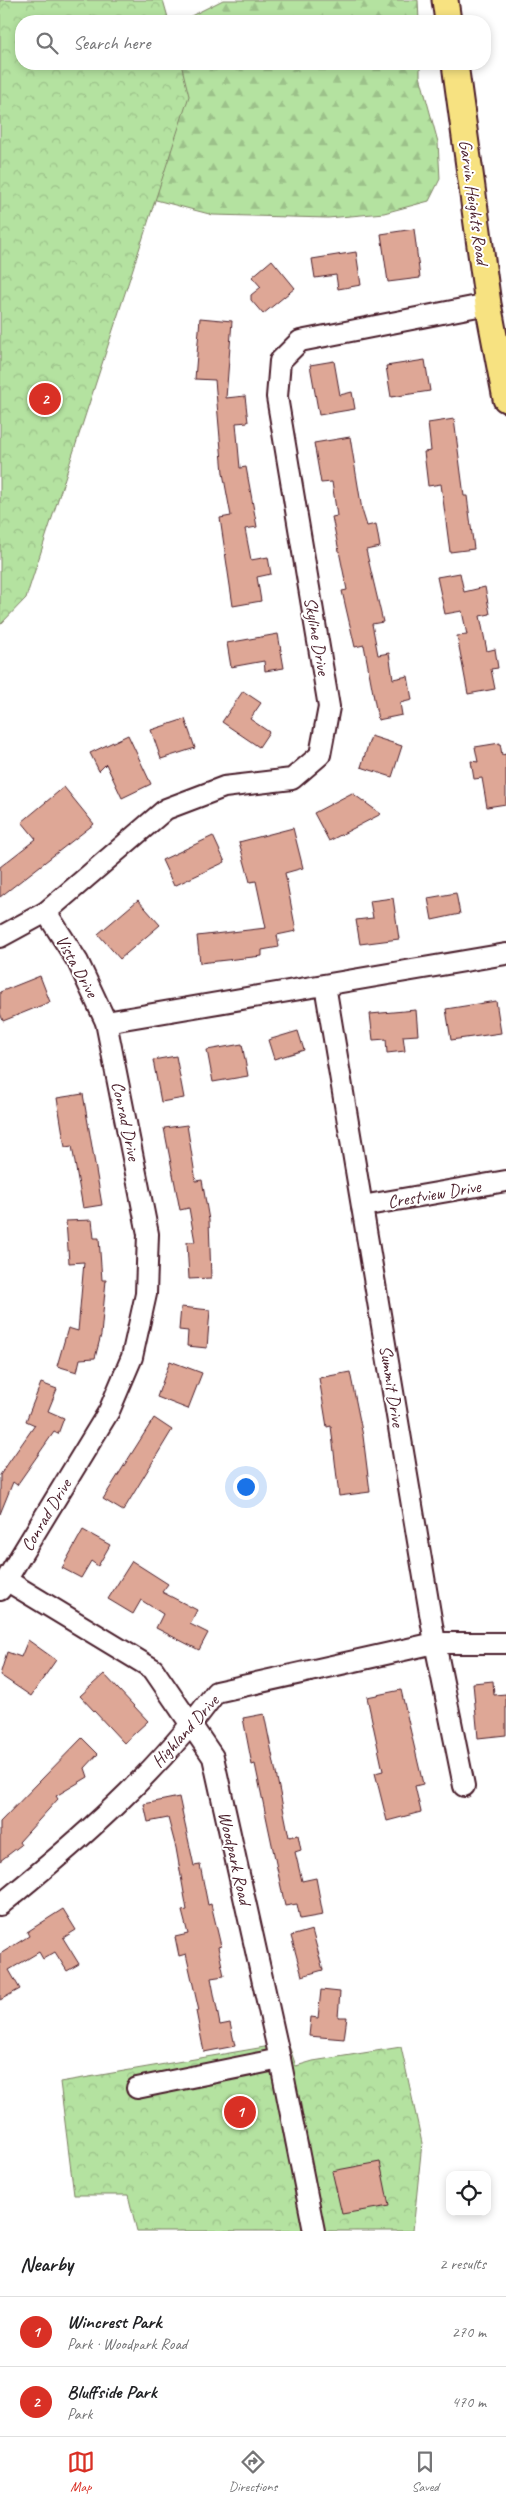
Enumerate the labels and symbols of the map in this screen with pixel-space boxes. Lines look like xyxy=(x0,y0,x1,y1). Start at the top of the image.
street label: Garvin Heights Road xyxy=(454,138,494,269)
pin: 2 xyxy=(29,380,61,418)
street label: Skyline Drive xyxy=(299,595,335,678)
street label: Vista Drive xyxy=(51,931,104,1002)
street label: Conrad Drive xyxy=(107,1079,145,1164)
street label: Crestview Drive xyxy=(386,1175,483,1213)
street label: Summit Drive xyxy=(375,1344,409,1429)
street label: Conrad Drive xyxy=(16,1474,77,1555)
your location xyxy=(233,1474,259,1500)
street label: Highland Drive xyxy=(147,1689,224,1772)
street label: Woodpark Road xyxy=(214,1810,257,1909)
pin: 1 xyxy=(224,2093,256,2131)

